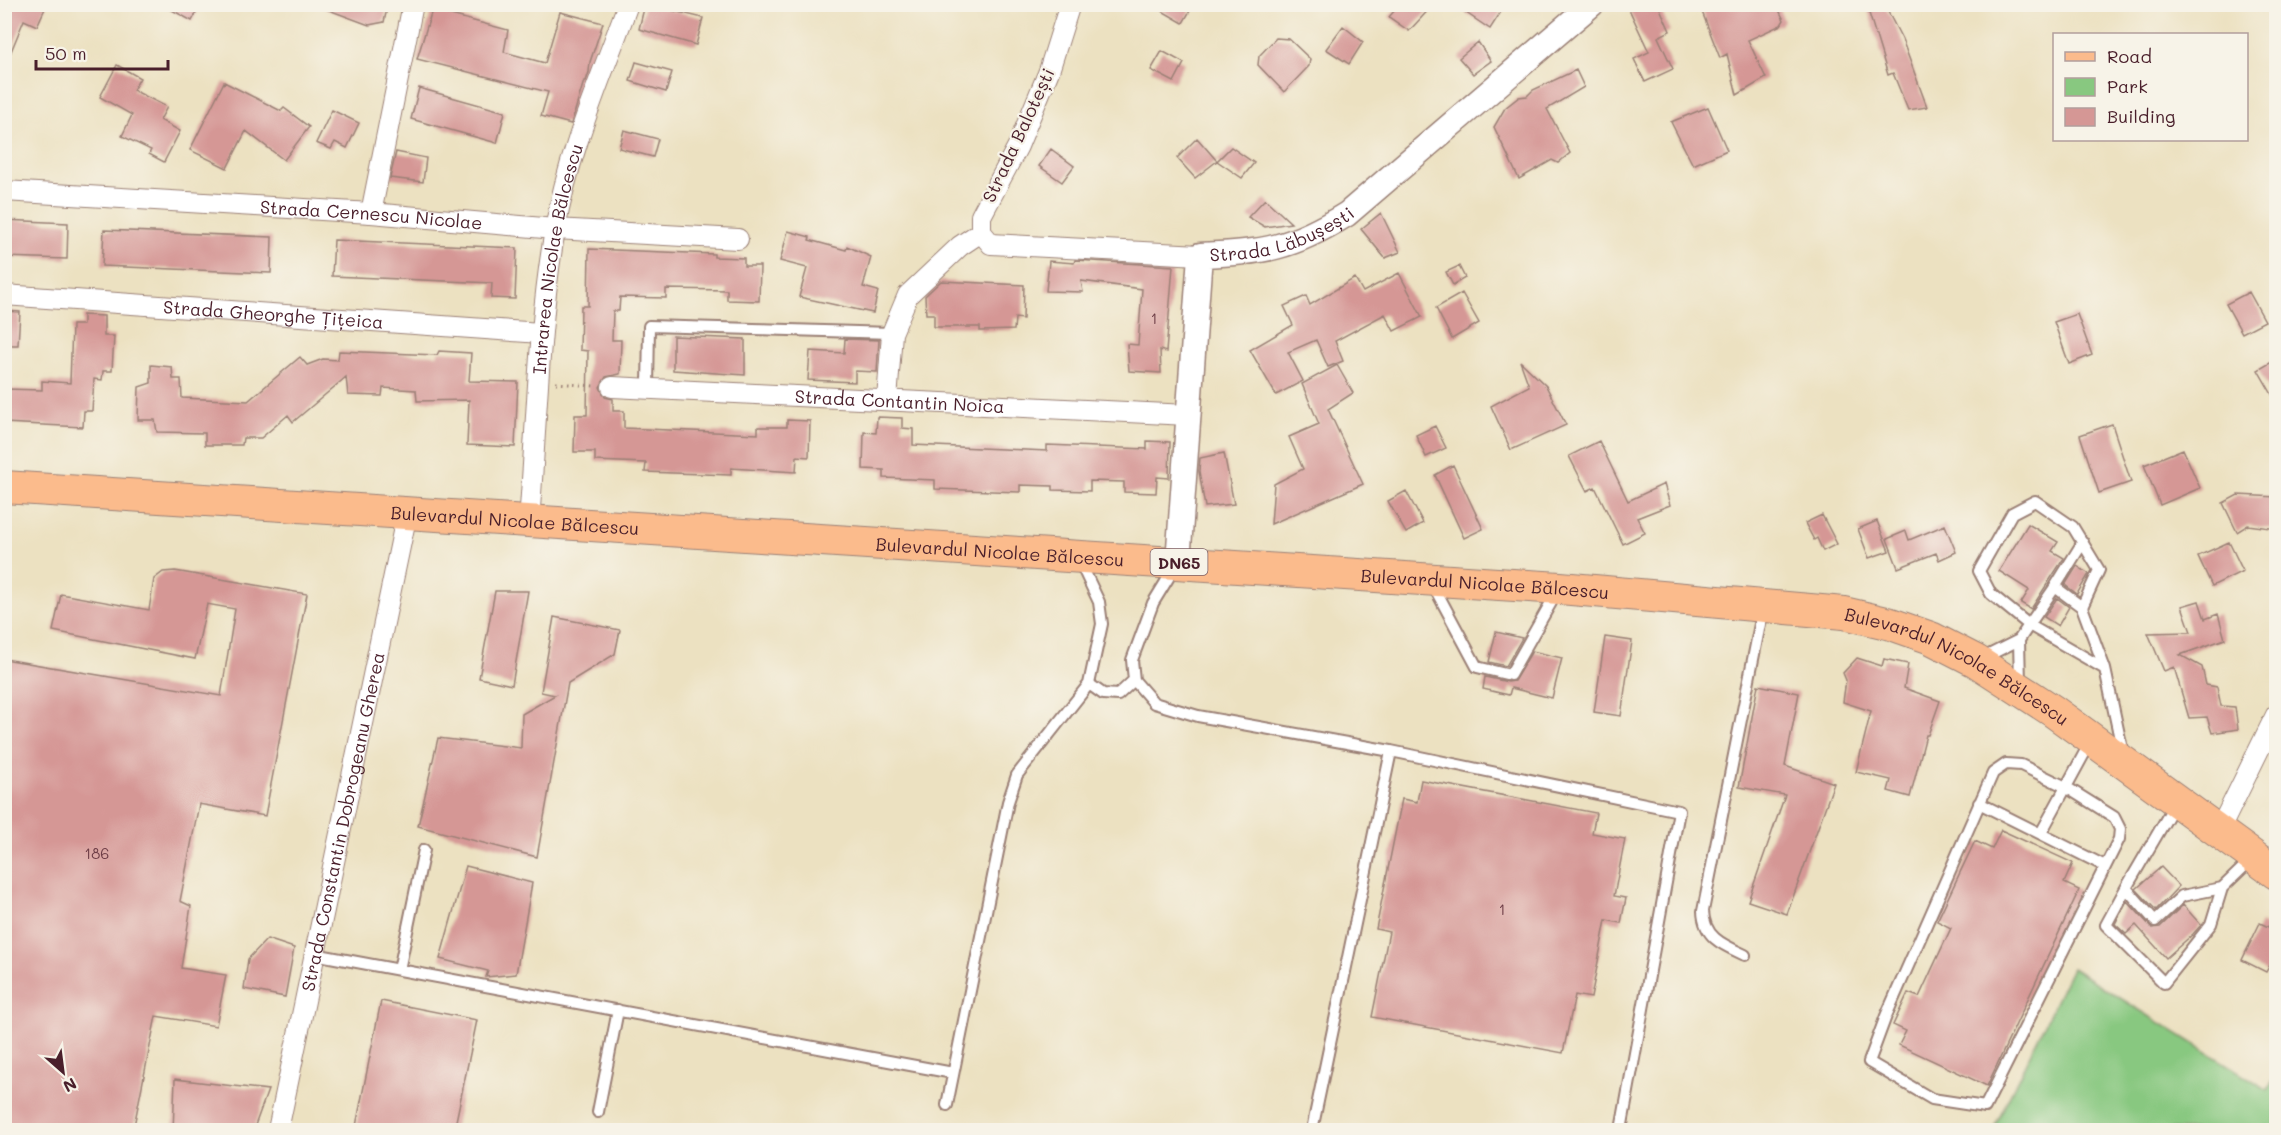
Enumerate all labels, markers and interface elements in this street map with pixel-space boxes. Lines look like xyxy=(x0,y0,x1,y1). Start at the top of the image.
scale bar xyxy=(36,33,168,71)
legend xyxy=(2053,33,2248,141)
text: 50 m xyxy=(45,41,87,65)
text: Road xyxy=(2107,44,2152,68)
street label: Strada Balotești xyxy=(976,64,1060,206)
text: Park xyxy=(2107,74,2148,98)
text: Building xyxy=(2107,104,2175,128)
street label: Intrarea Nicolae Bălcescu xyxy=(527,141,588,375)
street label: Strada Cernescu Nicolae xyxy=(259,194,483,235)
street label: Strada Lăbușești xyxy=(1209,201,1359,267)
street label: Strada Gheorghe Țițeica xyxy=(162,294,384,334)
house number: 1 xyxy=(1151,308,1157,328)
street label: Strada Contantin Noica xyxy=(794,384,1005,418)
street label: Bulevardul Nicolae Bălcescu xyxy=(390,500,640,540)
street label: Bulevardul Nicolae Bălcescu xyxy=(875,532,1125,572)
road number: DN65 xyxy=(1150,549,1208,575)
street label: Bulevardul Nicolae Bălcescu xyxy=(1360,563,1610,604)
street label: Bulevardul Nicolae Bălcescu xyxy=(1842,602,2074,731)
street label: Strada Constantin Dobrogeanu Gherea xyxy=(295,650,390,994)
house number: 186 xyxy=(85,843,109,863)
house number: 1 xyxy=(1499,899,1505,919)
north arrow xyxy=(33,1042,93,1102)
text: N xyxy=(60,1074,81,1098)

